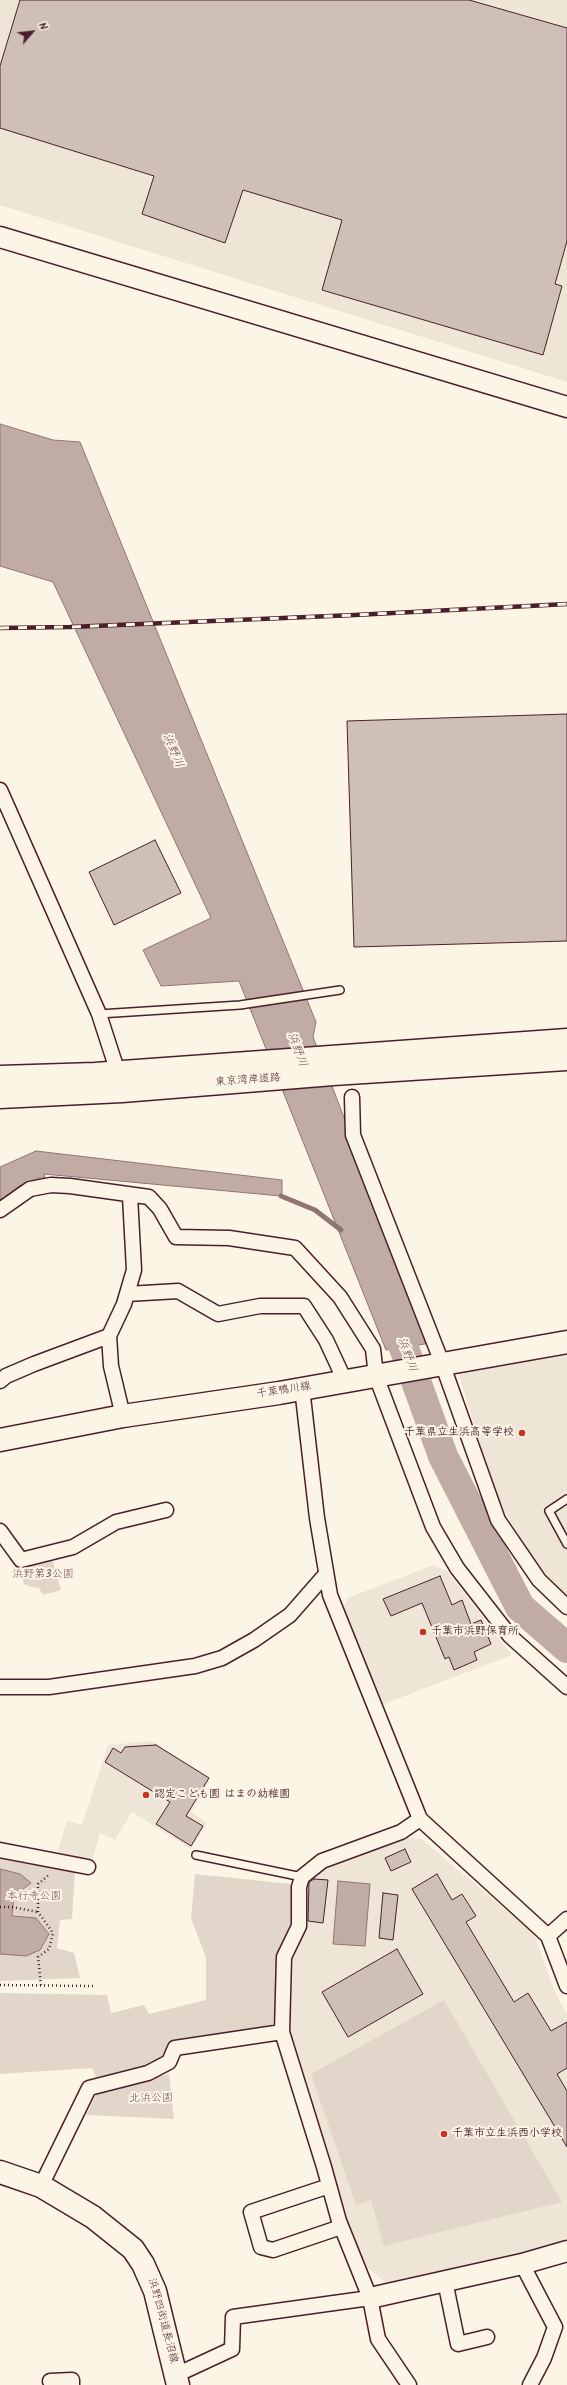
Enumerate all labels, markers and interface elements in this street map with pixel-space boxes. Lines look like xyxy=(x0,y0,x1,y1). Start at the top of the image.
north arrow xyxy=(12,12,52,52)
text: N xyxy=(33,19,52,34)
water label: 浜野川 xyxy=(158,732,186,770)
water label: 浜野川 xyxy=(283,1031,309,1069)
street label: 東京湾岸道路 xyxy=(215,1072,281,1090)
water label: 浜野川 xyxy=(393,1336,419,1374)
street label: 千葉鴨川線 xyxy=(256,1380,312,1402)
place label: 千葉県立生浜高等学校 xyxy=(404,1426,514,1440)
marker: 千葉県立生浜高等学校 xyxy=(517,1428,527,1438)
park label: 浜野第3公園 xyxy=(12,1568,74,1582)
place label: 千葉市浜野保育所 xyxy=(431,1625,519,1639)
marker: 千葉市浜野保育所 xyxy=(418,1627,428,1637)
place label: 認定こども園 はまの幼稚園 xyxy=(154,1788,290,1802)
marker: 認定こども園 はまの幼稚園 xyxy=(141,1790,151,1800)
park label: 本行寺公園 xyxy=(7,1890,61,1904)
park label: 北浜公園 xyxy=(129,2092,173,2106)
place label: 千葉市立生浜西小学校 xyxy=(452,2127,562,2141)
marker: 千葉市立生浜西小学校 xyxy=(439,2129,449,2139)
street label: 浜野四街道長沼線 xyxy=(144,2277,180,2365)

